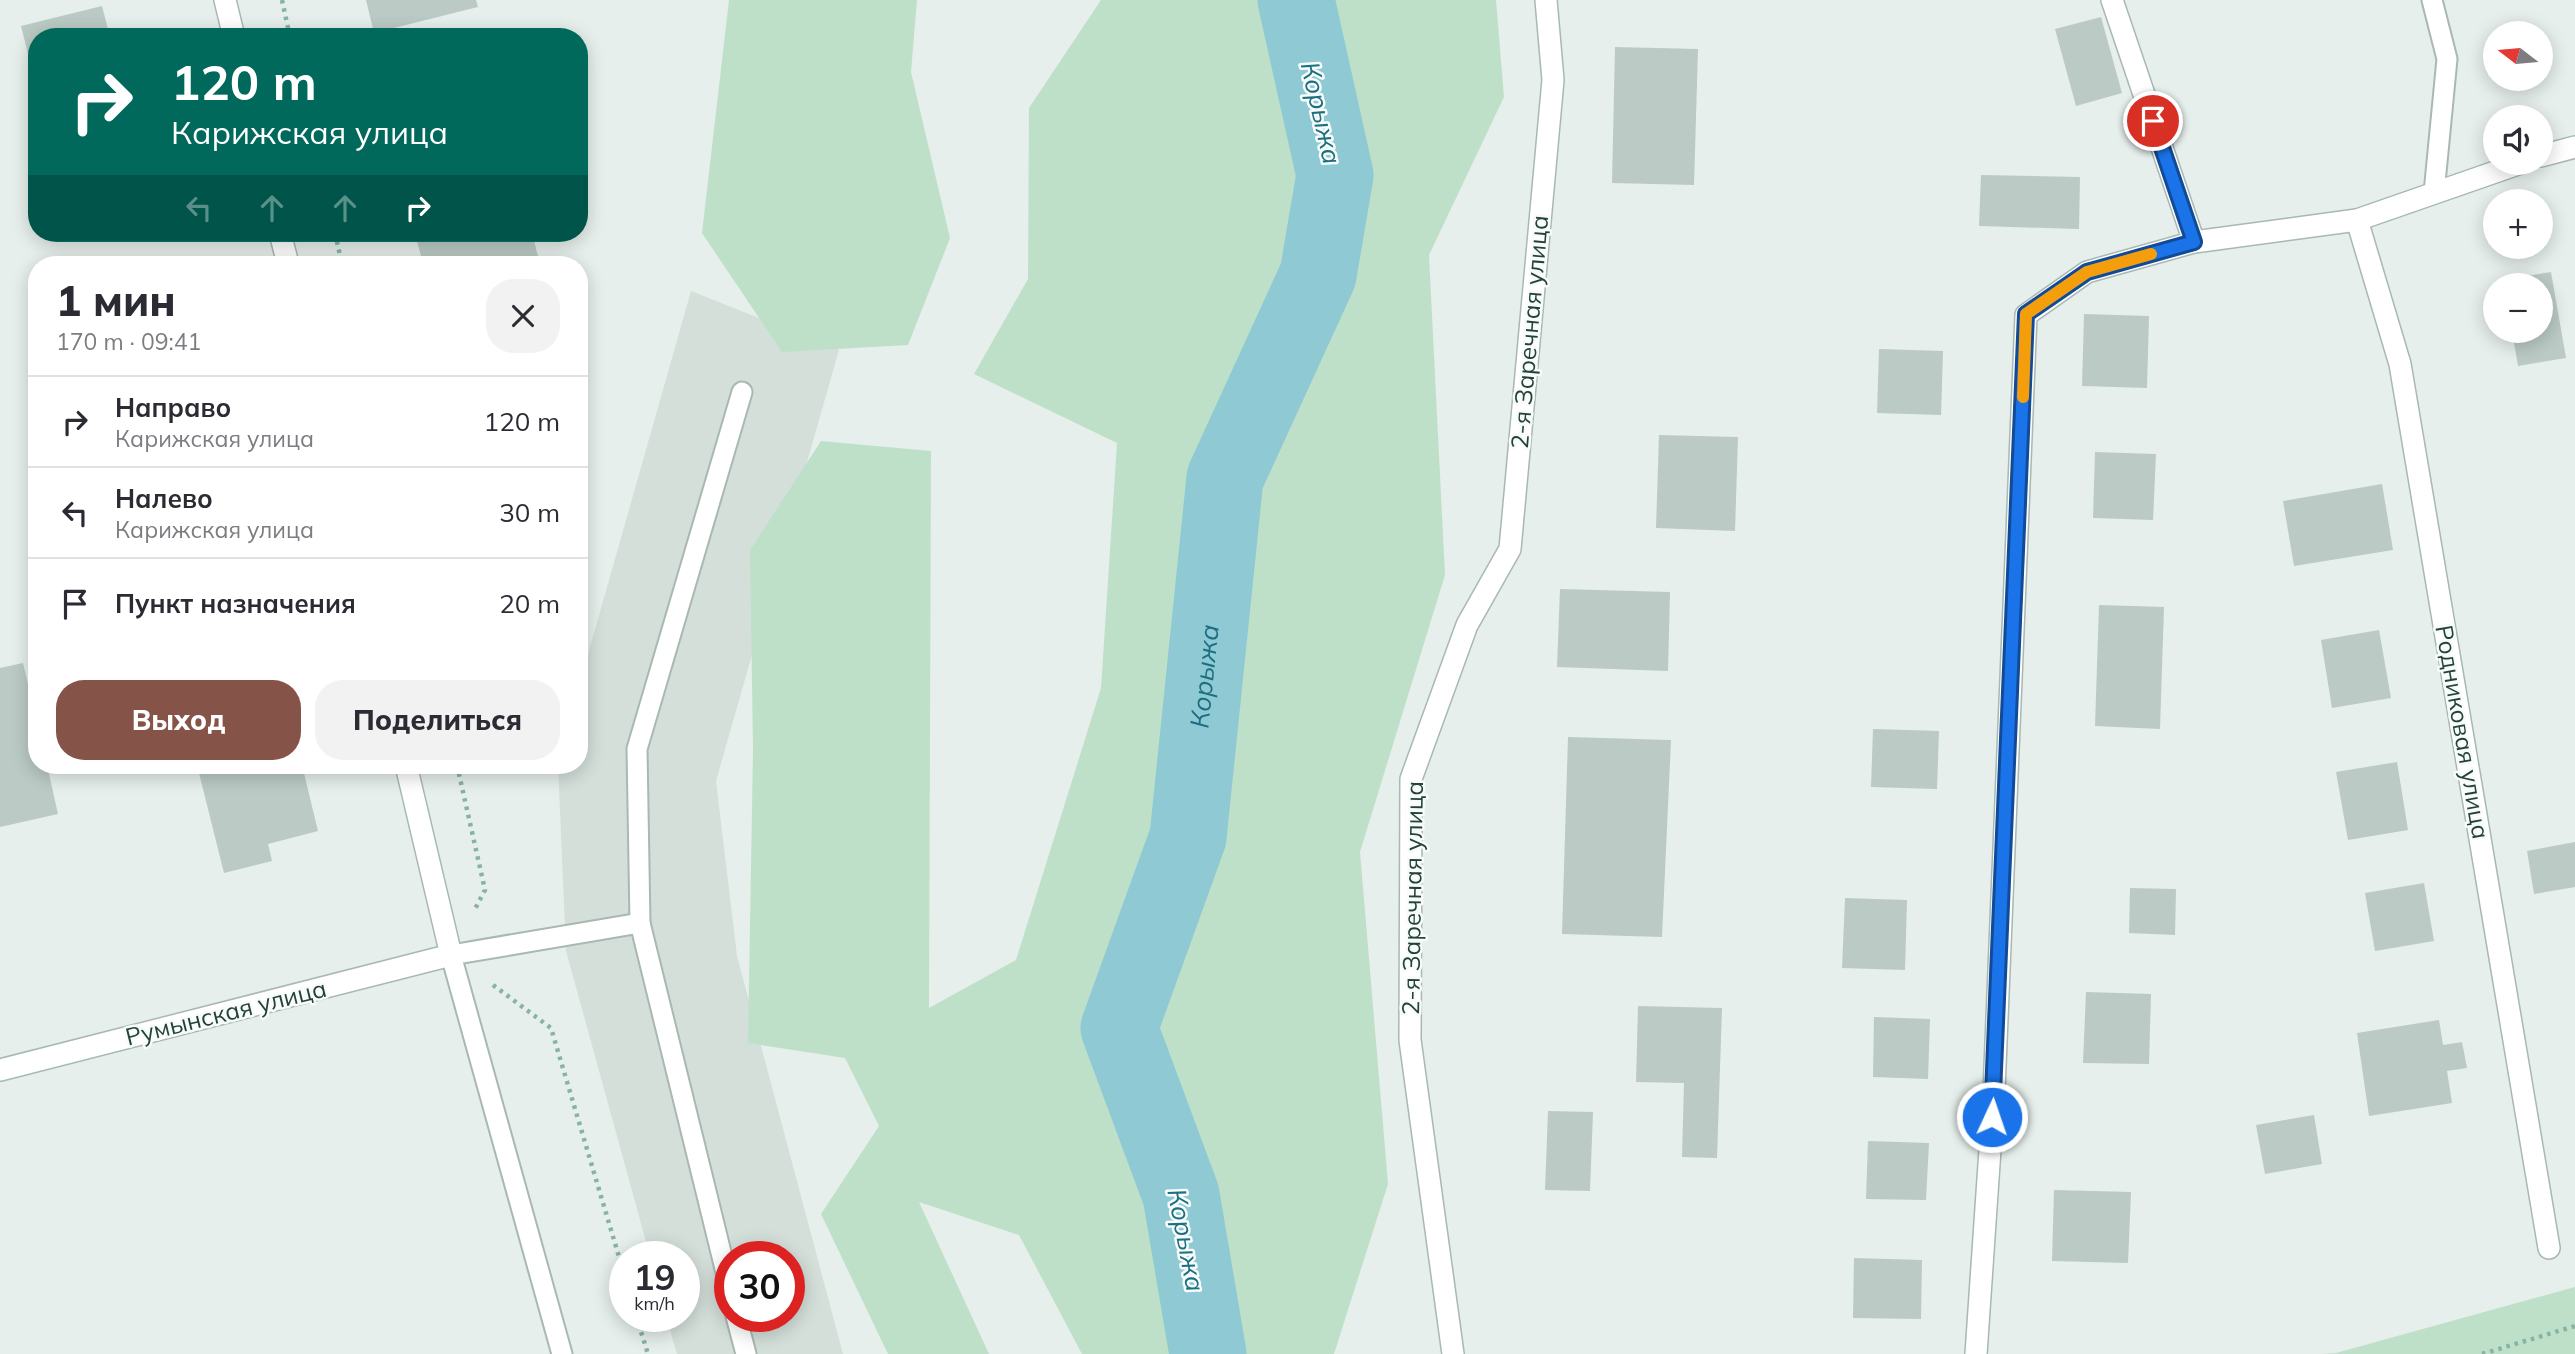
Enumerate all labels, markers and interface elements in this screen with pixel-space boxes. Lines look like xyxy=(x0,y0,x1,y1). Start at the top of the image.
north arrow xyxy=(2483,21,2553,91)
map controls xyxy=(2483,21,2553,343)
text: 120 m xyxy=(171,51,317,112)
icon: right xyxy=(56,56,147,147)
water label: Корыжа xyxy=(1294,59,1349,167)
pin xyxy=(2123,91,2183,151)
icon: arrive xyxy=(2134,102,2172,140)
button: sound xyxy=(2483,105,2553,175)
text: Карижская улица xyxy=(171,112,448,152)
icon: left xyxy=(180,189,218,227)
icon: ahead xyxy=(253,189,291,227)
icon: ahead xyxy=(326,189,364,227)
icon: right xyxy=(399,189,437,227)
button: + xyxy=(2483,189,2553,259)
street label: 2-я Заречная улица xyxy=(1504,214,1554,450)
button: − xyxy=(2483,273,2553,343)
text: 1 мин xyxy=(56,274,176,327)
button: close xyxy=(486,279,560,353)
text: 170 m · 09:41 xyxy=(56,327,201,356)
text: Направо xyxy=(115,391,231,424)
icon: right xyxy=(56,403,94,441)
text: 120 m xyxy=(484,405,560,438)
text: Карижская улица xyxy=(115,424,314,453)
text: Налево xyxy=(115,482,213,515)
icon: left xyxy=(56,494,94,532)
text: 30 m xyxy=(499,496,560,529)
text: Карижская улица xyxy=(115,515,314,544)
icon: arrive xyxy=(56,585,94,623)
text: Пункт назначения xyxy=(115,587,356,620)
text: 20 m xyxy=(499,587,560,620)
water label: Корыжа xyxy=(1182,623,1226,730)
street label: Родниковая улица xyxy=(2429,623,2497,841)
button: Выход xyxy=(56,680,301,760)
button: Поделиться xyxy=(315,680,560,760)
street label: 2-я Заречная улица xyxy=(1395,781,1429,1015)
street label: Румынская улица xyxy=(122,973,329,1052)
position arrow xyxy=(1955,1080,2029,1154)
water label: Корыжа xyxy=(1160,1186,1213,1294)
speed limit sign: 30 xyxy=(714,1241,805,1332)
text: 19 xyxy=(633,1255,676,1299)
text: km/h xyxy=(634,1292,675,1315)

